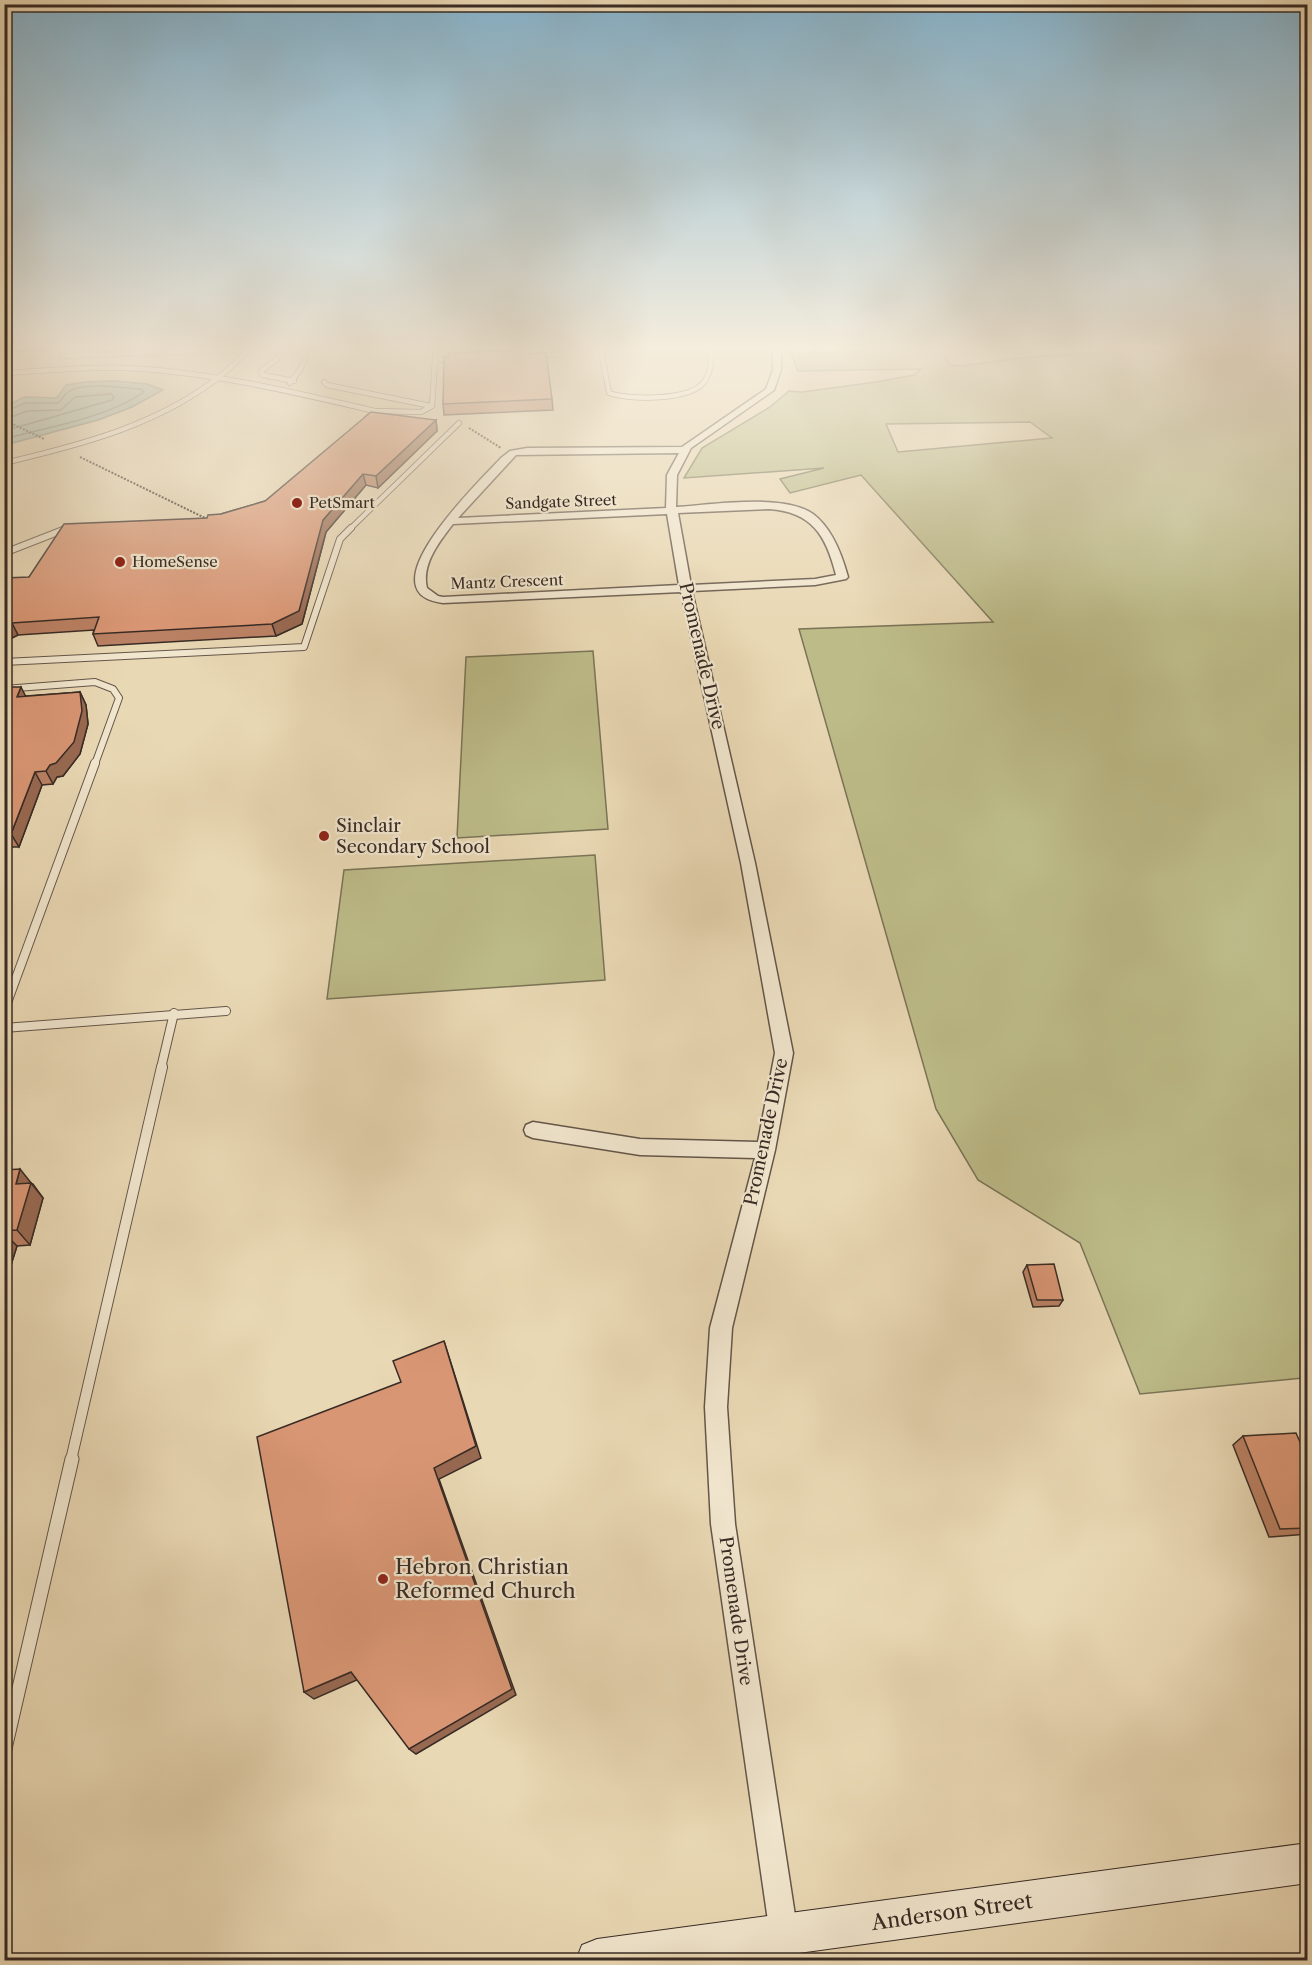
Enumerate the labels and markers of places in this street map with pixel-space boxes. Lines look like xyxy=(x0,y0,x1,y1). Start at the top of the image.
place label: PetSmart xyxy=(309,493,375,512)
marker: PetSmart xyxy=(290,496,304,510)
place label: HomeSense xyxy=(132,552,218,571)
marker: HomeSense xyxy=(113,555,127,569)
place label: Sinclair Secondary School xyxy=(336,815,490,858)
marker: Sinclair Secondary School xyxy=(317,829,331,843)
place label: Hebron Christian Reformed Church xyxy=(395,1554,576,1603)
marker: Hebron Christian Reformed Church xyxy=(376,1572,390,1586)

